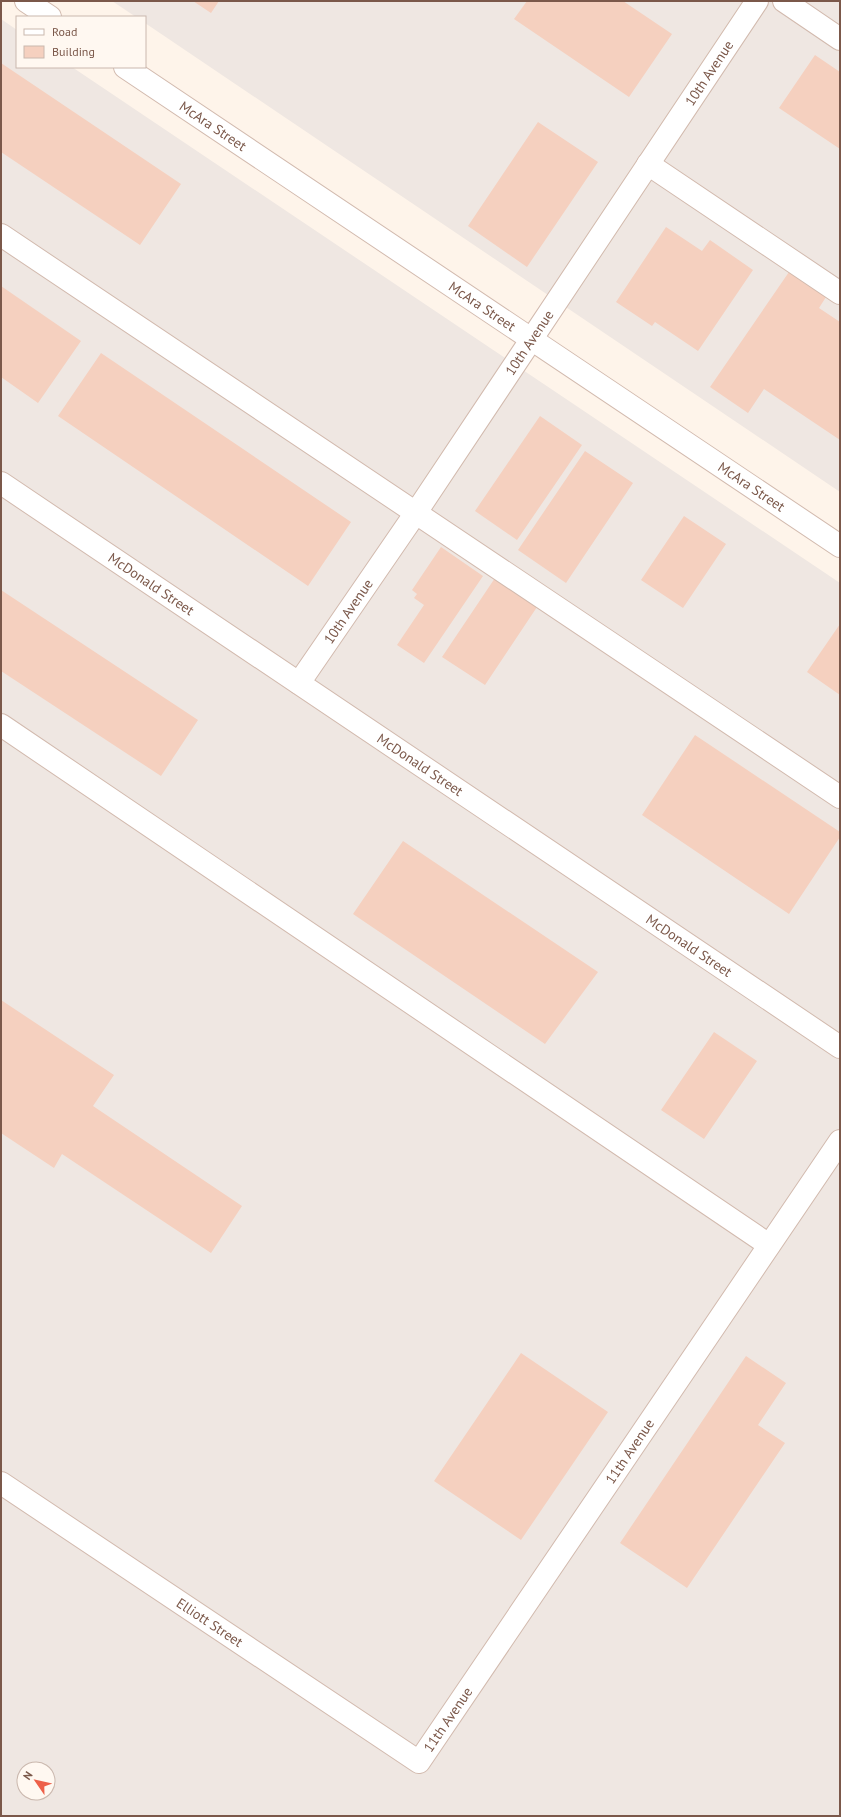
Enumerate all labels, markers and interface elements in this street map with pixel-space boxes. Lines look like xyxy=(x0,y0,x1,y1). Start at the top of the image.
legend xyxy=(16,16,146,68)
text: Road xyxy=(52,24,77,39)
street label: 10th Avenue xyxy=(681,37,737,109)
text: Building xyxy=(52,44,95,59)
street label: McAra Street xyxy=(176,97,250,155)
street label: McAra Street xyxy=(445,277,519,335)
street label: 10th Avenue xyxy=(501,306,558,379)
street label: McAra Street xyxy=(714,458,789,516)
street label: McDonald Street xyxy=(105,549,198,619)
street label: 10th Avenue xyxy=(320,575,377,647)
street label: McDonald Street xyxy=(374,729,467,800)
street label: McDonald Street xyxy=(643,910,736,981)
street label: 11th Avenue xyxy=(601,1415,658,1487)
street label: Elliott Street xyxy=(173,1594,247,1651)
street label: 11th Avenue xyxy=(419,1683,476,1755)
north arrow xyxy=(16,1761,56,1801)
text: N xyxy=(20,1768,36,1782)

